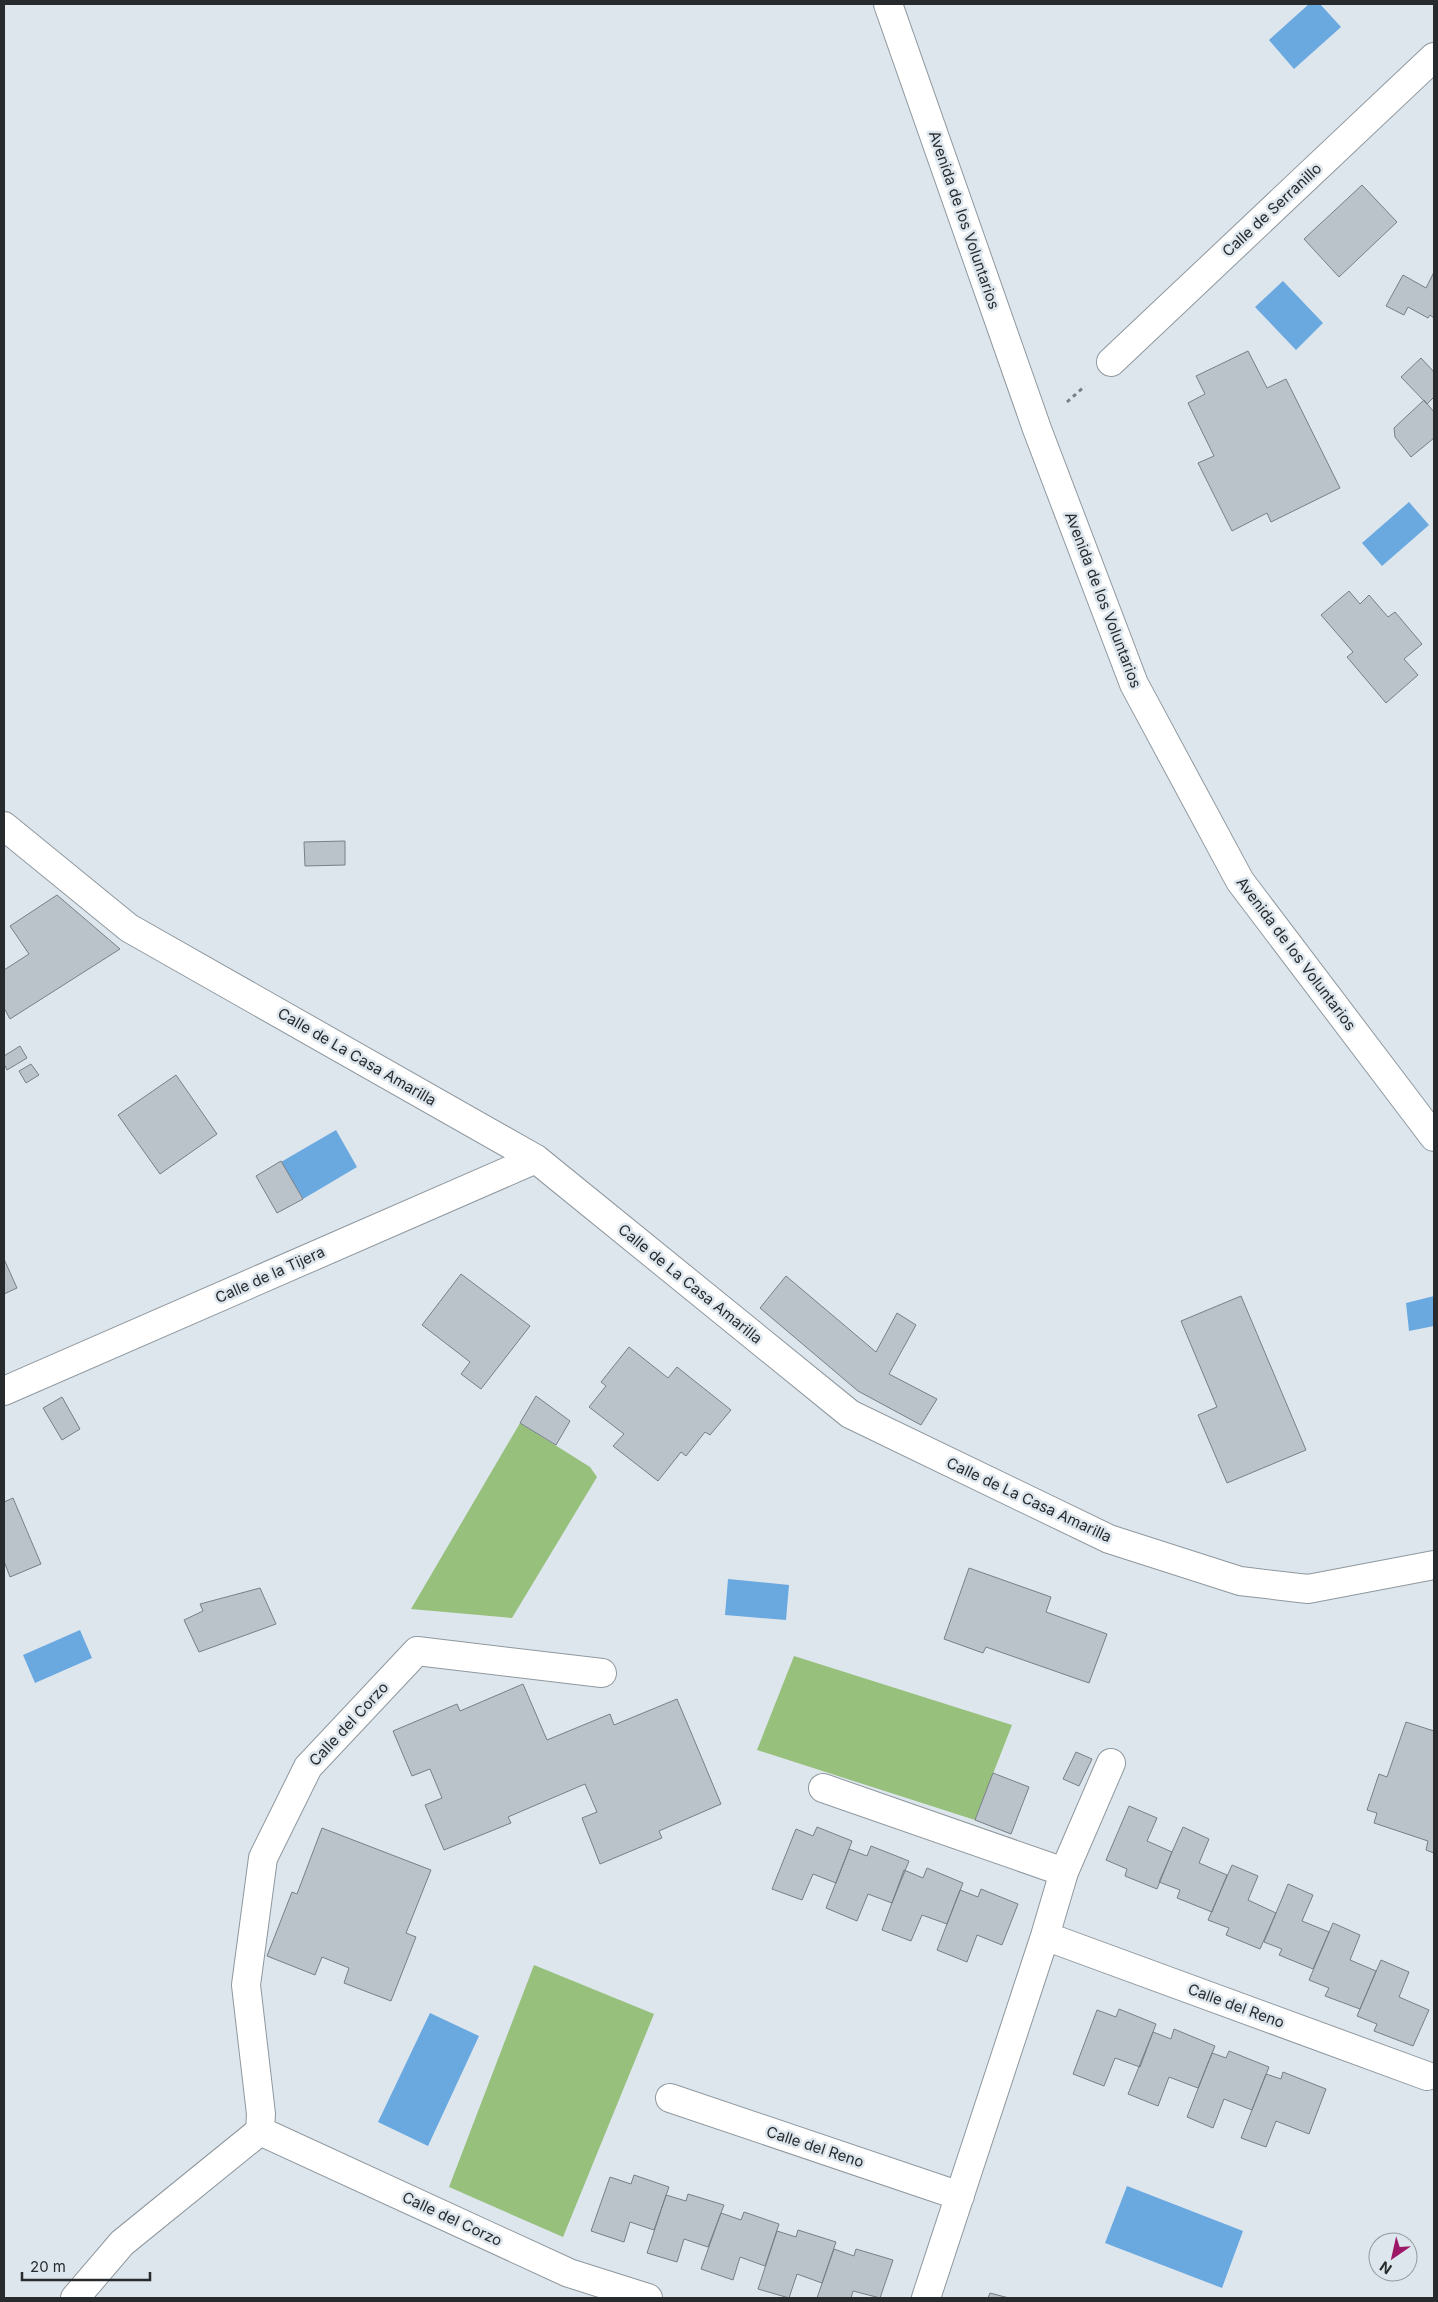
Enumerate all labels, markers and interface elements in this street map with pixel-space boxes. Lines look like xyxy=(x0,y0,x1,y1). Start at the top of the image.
street label: Avenida de los Voluntarios xyxy=(925,128,1004,312)
street label: Calle de Serranillo xyxy=(1218,159,1325,261)
street label: Avenida de los Voluntarios xyxy=(1061,509,1146,691)
street label: Avenida de los Voluntarios xyxy=(1232,873,1360,1034)
street label: Calle de La Casa Amarilla xyxy=(275,1003,440,1110)
street label: Calle de La Casa Amarilla xyxy=(614,1220,766,1348)
street label: Calle de la Tijera xyxy=(212,1242,327,1307)
street label: Calle de La Casa Amarilla xyxy=(944,1453,1115,1546)
street label: Calle del Corzo xyxy=(305,1678,392,1770)
street label: Calle del Reno xyxy=(1185,1979,1287,2032)
street label: Calle del Reno xyxy=(764,2122,866,2171)
street label: Calle del Corzo xyxy=(399,2187,505,2250)
north arrow xyxy=(1368,2232,1418,2282)
scale bar xyxy=(22,2250,150,2282)
text: 20 m xyxy=(30,2257,66,2276)
text: N xyxy=(1376,2258,1395,2278)

